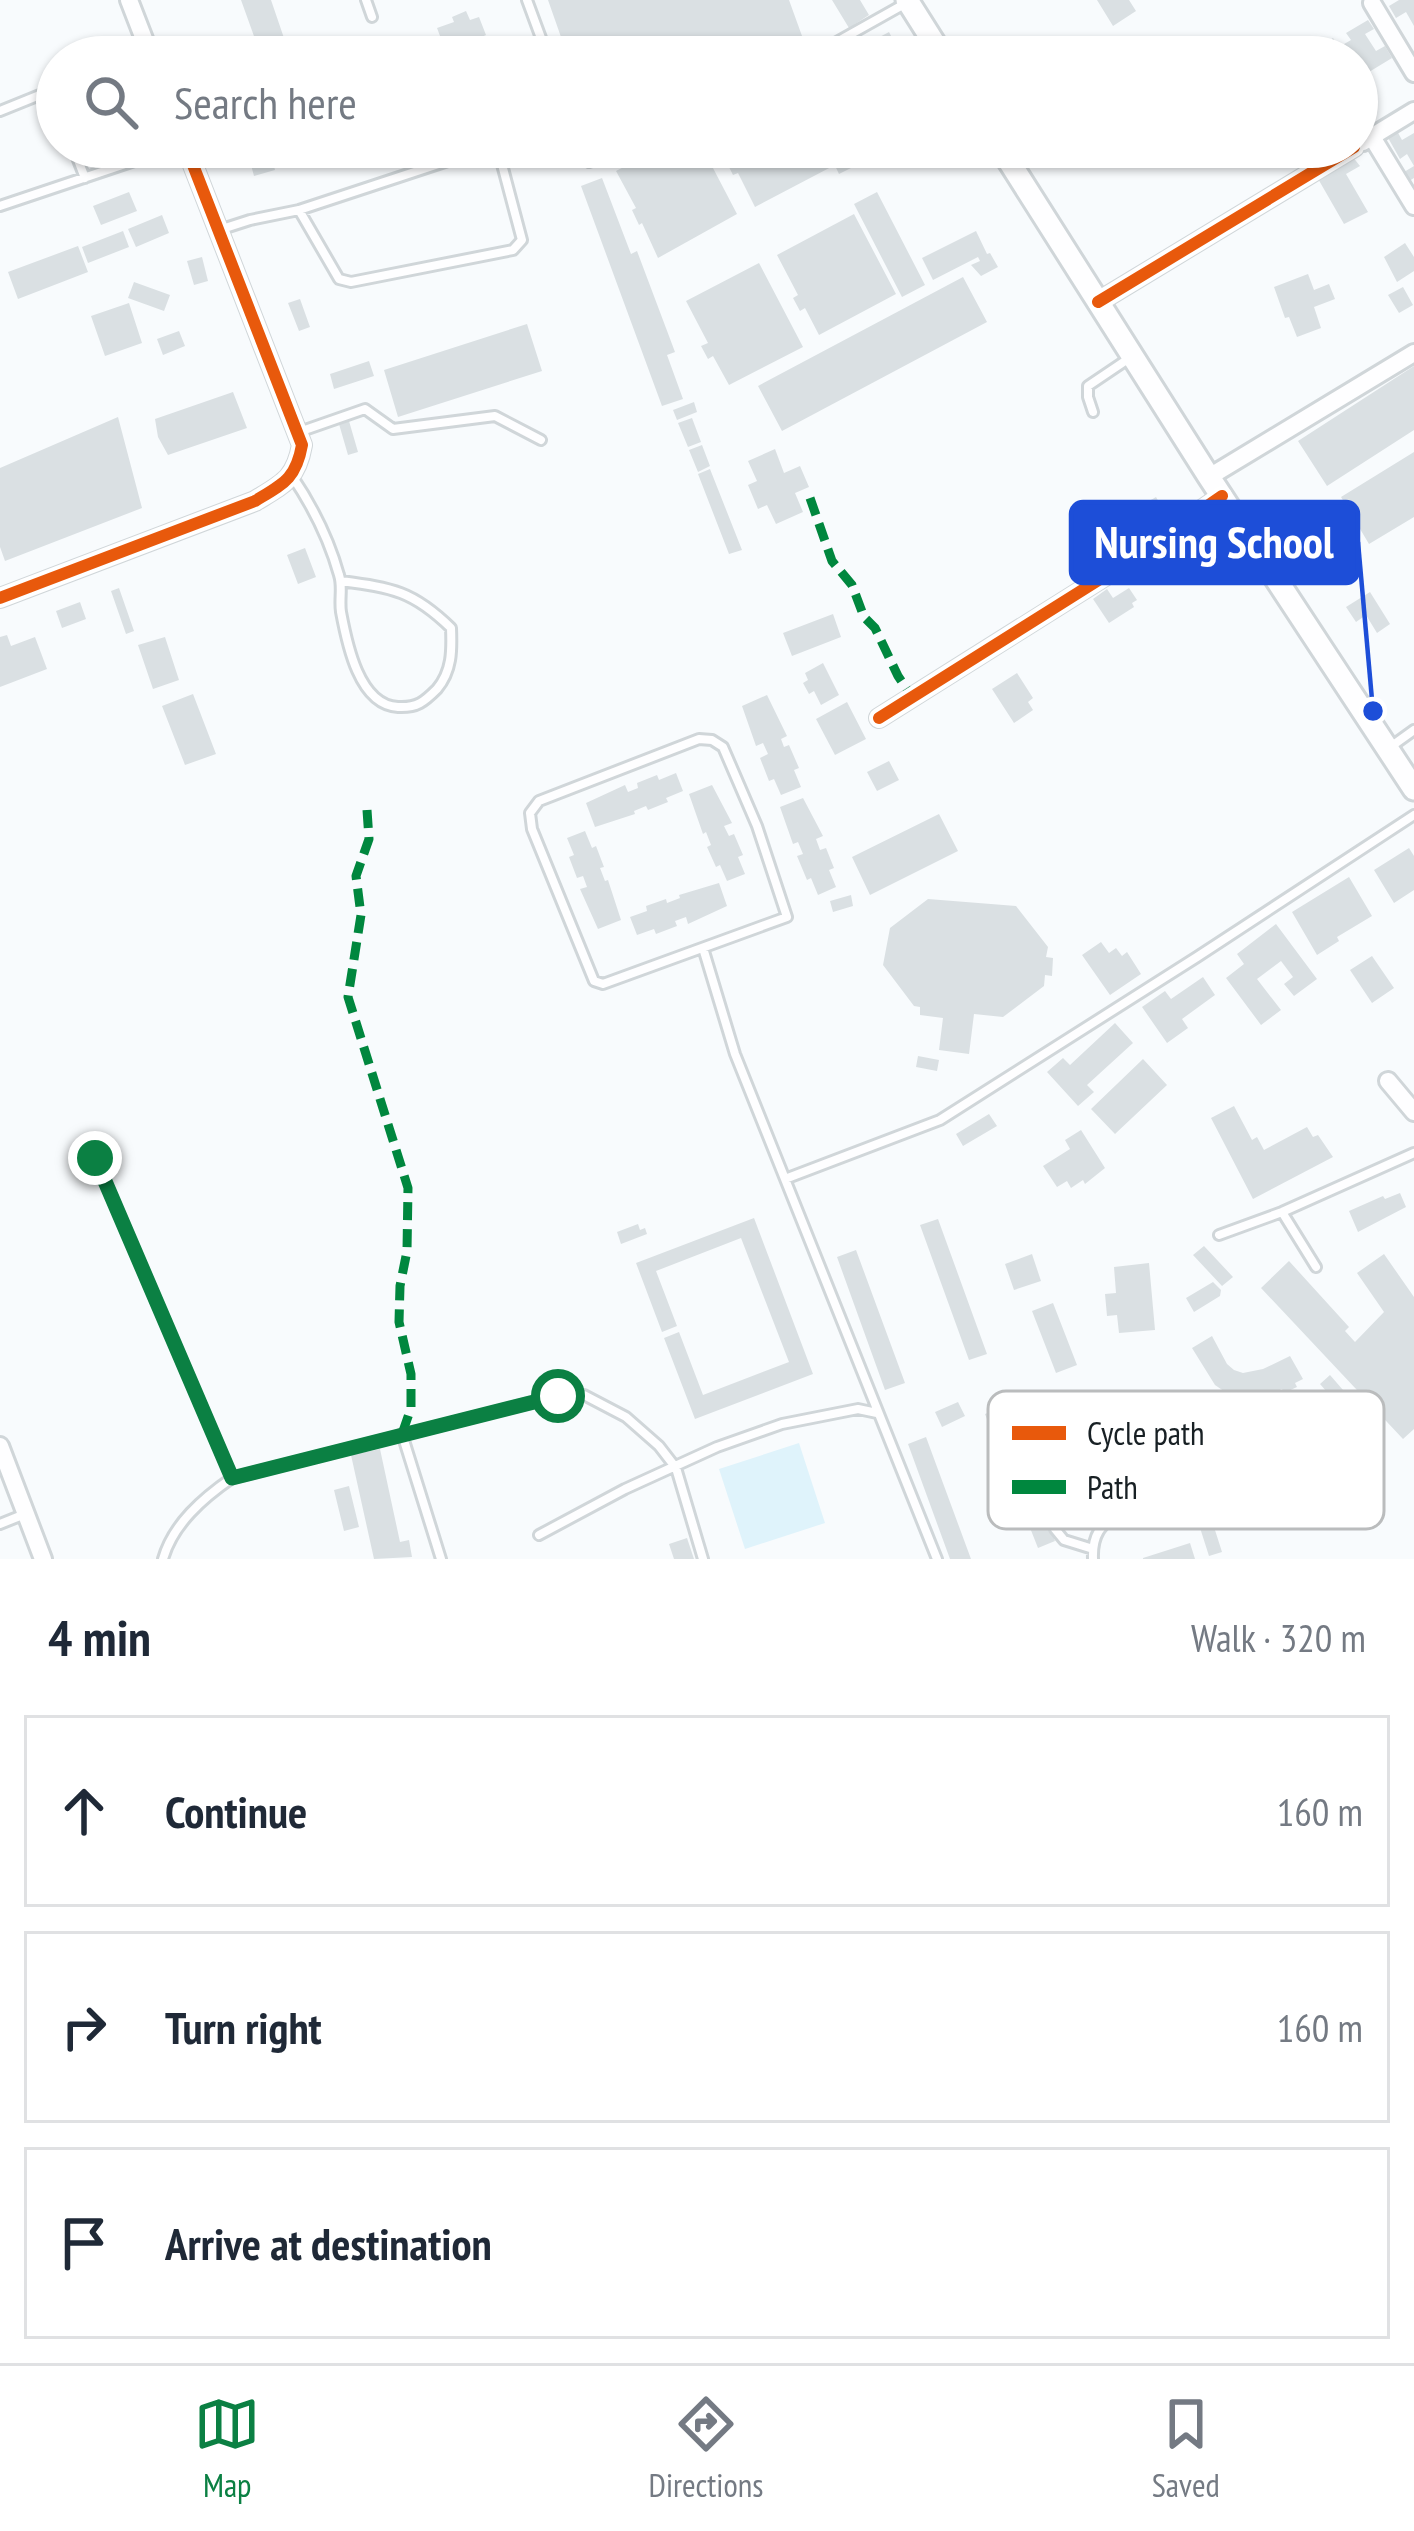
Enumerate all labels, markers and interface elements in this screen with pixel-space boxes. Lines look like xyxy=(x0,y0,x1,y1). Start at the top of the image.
search box xyxy=(36,36,1378,168)
icon: search xyxy=(78,69,144,135)
text: Search here xyxy=(174,73,357,131)
callout: Nursing School xyxy=(1071,502,1358,583)
text: Nursing School xyxy=(1094,512,1335,570)
route end xyxy=(68,1131,122,1185)
route start xyxy=(531,1369,585,1423)
legend xyxy=(988,1391,1384,1529)
text: Cycle path xyxy=(1087,1411,1205,1454)
text: Path xyxy=(1087,1465,1138,1508)
text: 4 min xyxy=(48,1604,151,1670)
text: Walk · 320 m xyxy=(1191,1612,1366,1663)
icon: ahead xyxy=(51,1778,117,1844)
text: Continue xyxy=(165,1782,307,1840)
text: 160 m xyxy=(1277,1786,1363,1837)
icon: right xyxy=(51,1994,117,2060)
text: Turn right xyxy=(165,1998,322,2056)
text: 160 m xyxy=(1277,2002,1363,2053)
icon: arrive xyxy=(51,2210,117,2276)
text: Arrive at destination xyxy=(165,2214,492,2272)
tab: Map xyxy=(194,2391,260,2506)
tab: Directions xyxy=(649,2391,763,2506)
tab: Saved xyxy=(1152,2391,1220,2506)

